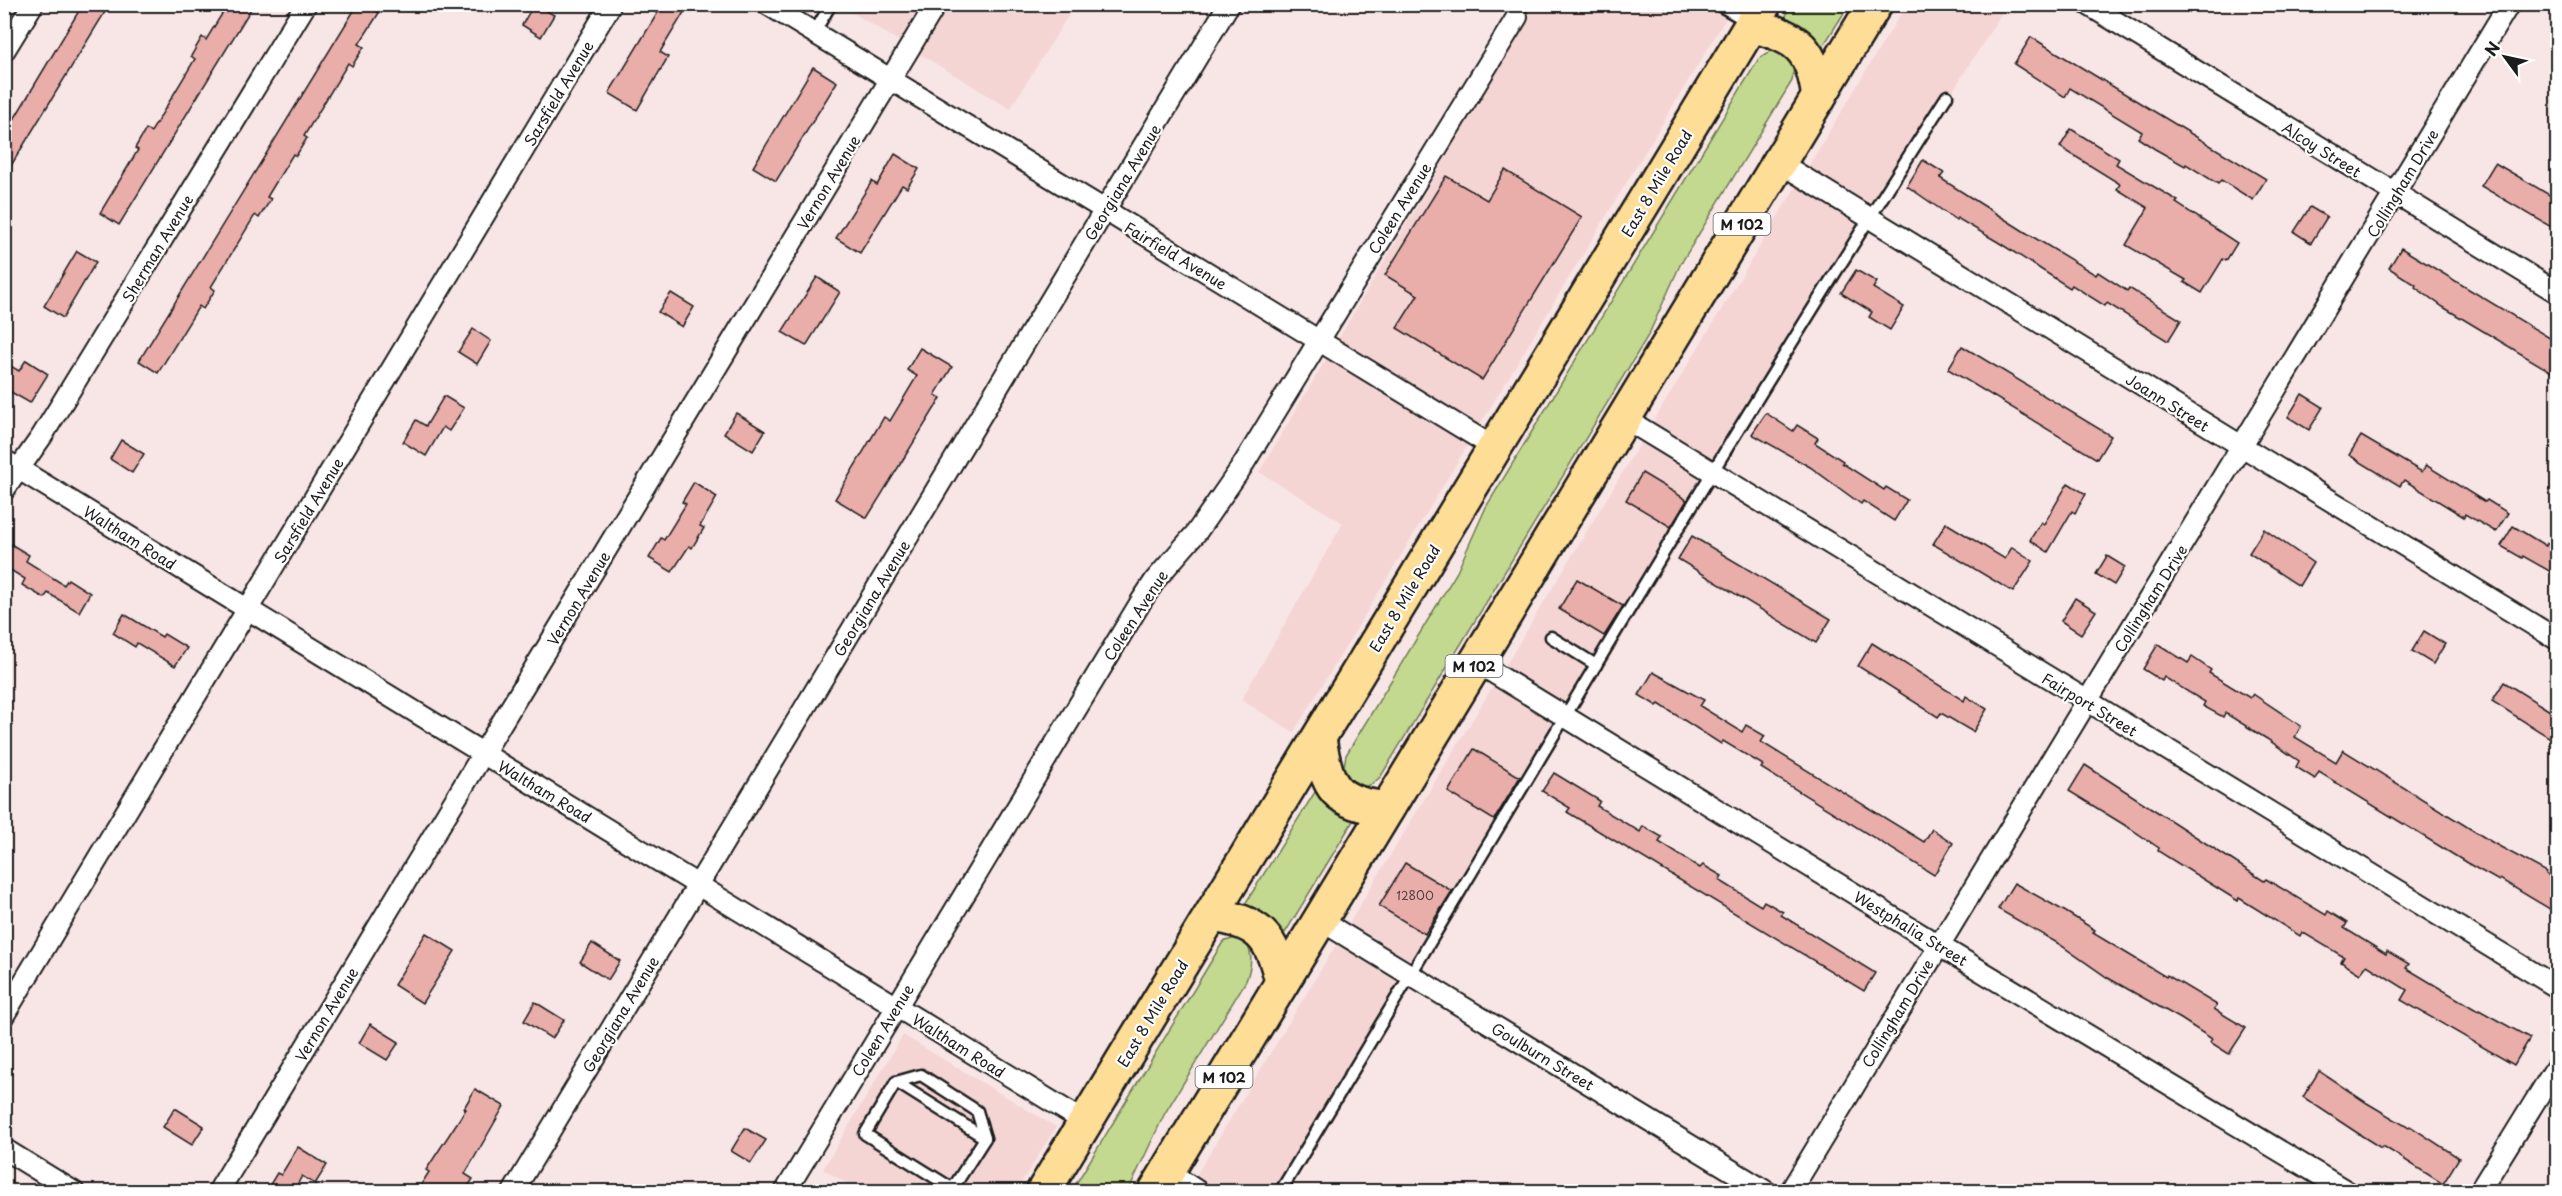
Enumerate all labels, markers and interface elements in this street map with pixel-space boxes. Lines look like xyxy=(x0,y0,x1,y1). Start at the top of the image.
north arrow xyxy=(2475,27,2535,87)
street label: Sarsfield Avenue xyxy=(517,36,599,150)
text: N xyxy=(2478,36,2505,60)
street label: Alcoy Street xyxy=(2278,116,2366,182)
street label: Georgiana Avenue xyxy=(1078,119,1166,245)
street label: Collingham Drive xyxy=(2360,124,2444,242)
street label: East 8 Mile Road xyxy=(1615,125,1697,241)
street label: Vernon Avenue xyxy=(791,130,865,234)
street label: Coleen Avenue xyxy=(1362,158,1436,258)
street label: Sherman Avenue xyxy=(116,190,198,306)
road number: M 102 xyxy=(1714,213,1770,235)
street label: Fairfield Avenue xyxy=(1120,215,1232,295)
street label: Joann Street xyxy=(2122,367,2214,437)
street label: Sarsfield Avenue xyxy=(267,453,349,567)
street label: Waltham Road xyxy=(79,499,181,575)
street label: Georgiana Avenue xyxy=(827,535,915,661)
street label: East 8 Mile Road xyxy=(1363,540,1445,656)
street label: Collingham Drive xyxy=(2108,540,2192,656)
street label: Vernon Avenue xyxy=(541,546,615,650)
street label: Coleen Avenue xyxy=(1097,565,1173,665)
road number: M 102 xyxy=(1446,655,1502,677)
street label: Fairport Street xyxy=(2038,666,2142,742)
street label: Waltham Road xyxy=(494,754,596,828)
street label: Westphalia Street xyxy=(1850,885,1972,971)
house number: 12800 xyxy=(1396,886,1434,904)
street label: Georgiana Avenue xyxy=(576,951,664,1077)
street label: Collingham Drive xyxy=(1855,954,1939,1072)
street label: East 8 Mile Road xyxy=(1111,955,1193,1071)
street label: Vernon Avenue xyxy=(289,962,363,1066)
street label: Coleen Avenue xyxy=(845,980,919,1080)
street label: Waltham Road xyxy=(908,1007,1010,1083)
street label: Goulburn Street xyxy=(1487,1016,1599,1096)
road number: M 102 xyxy=(1196,1066,1252,1088)

